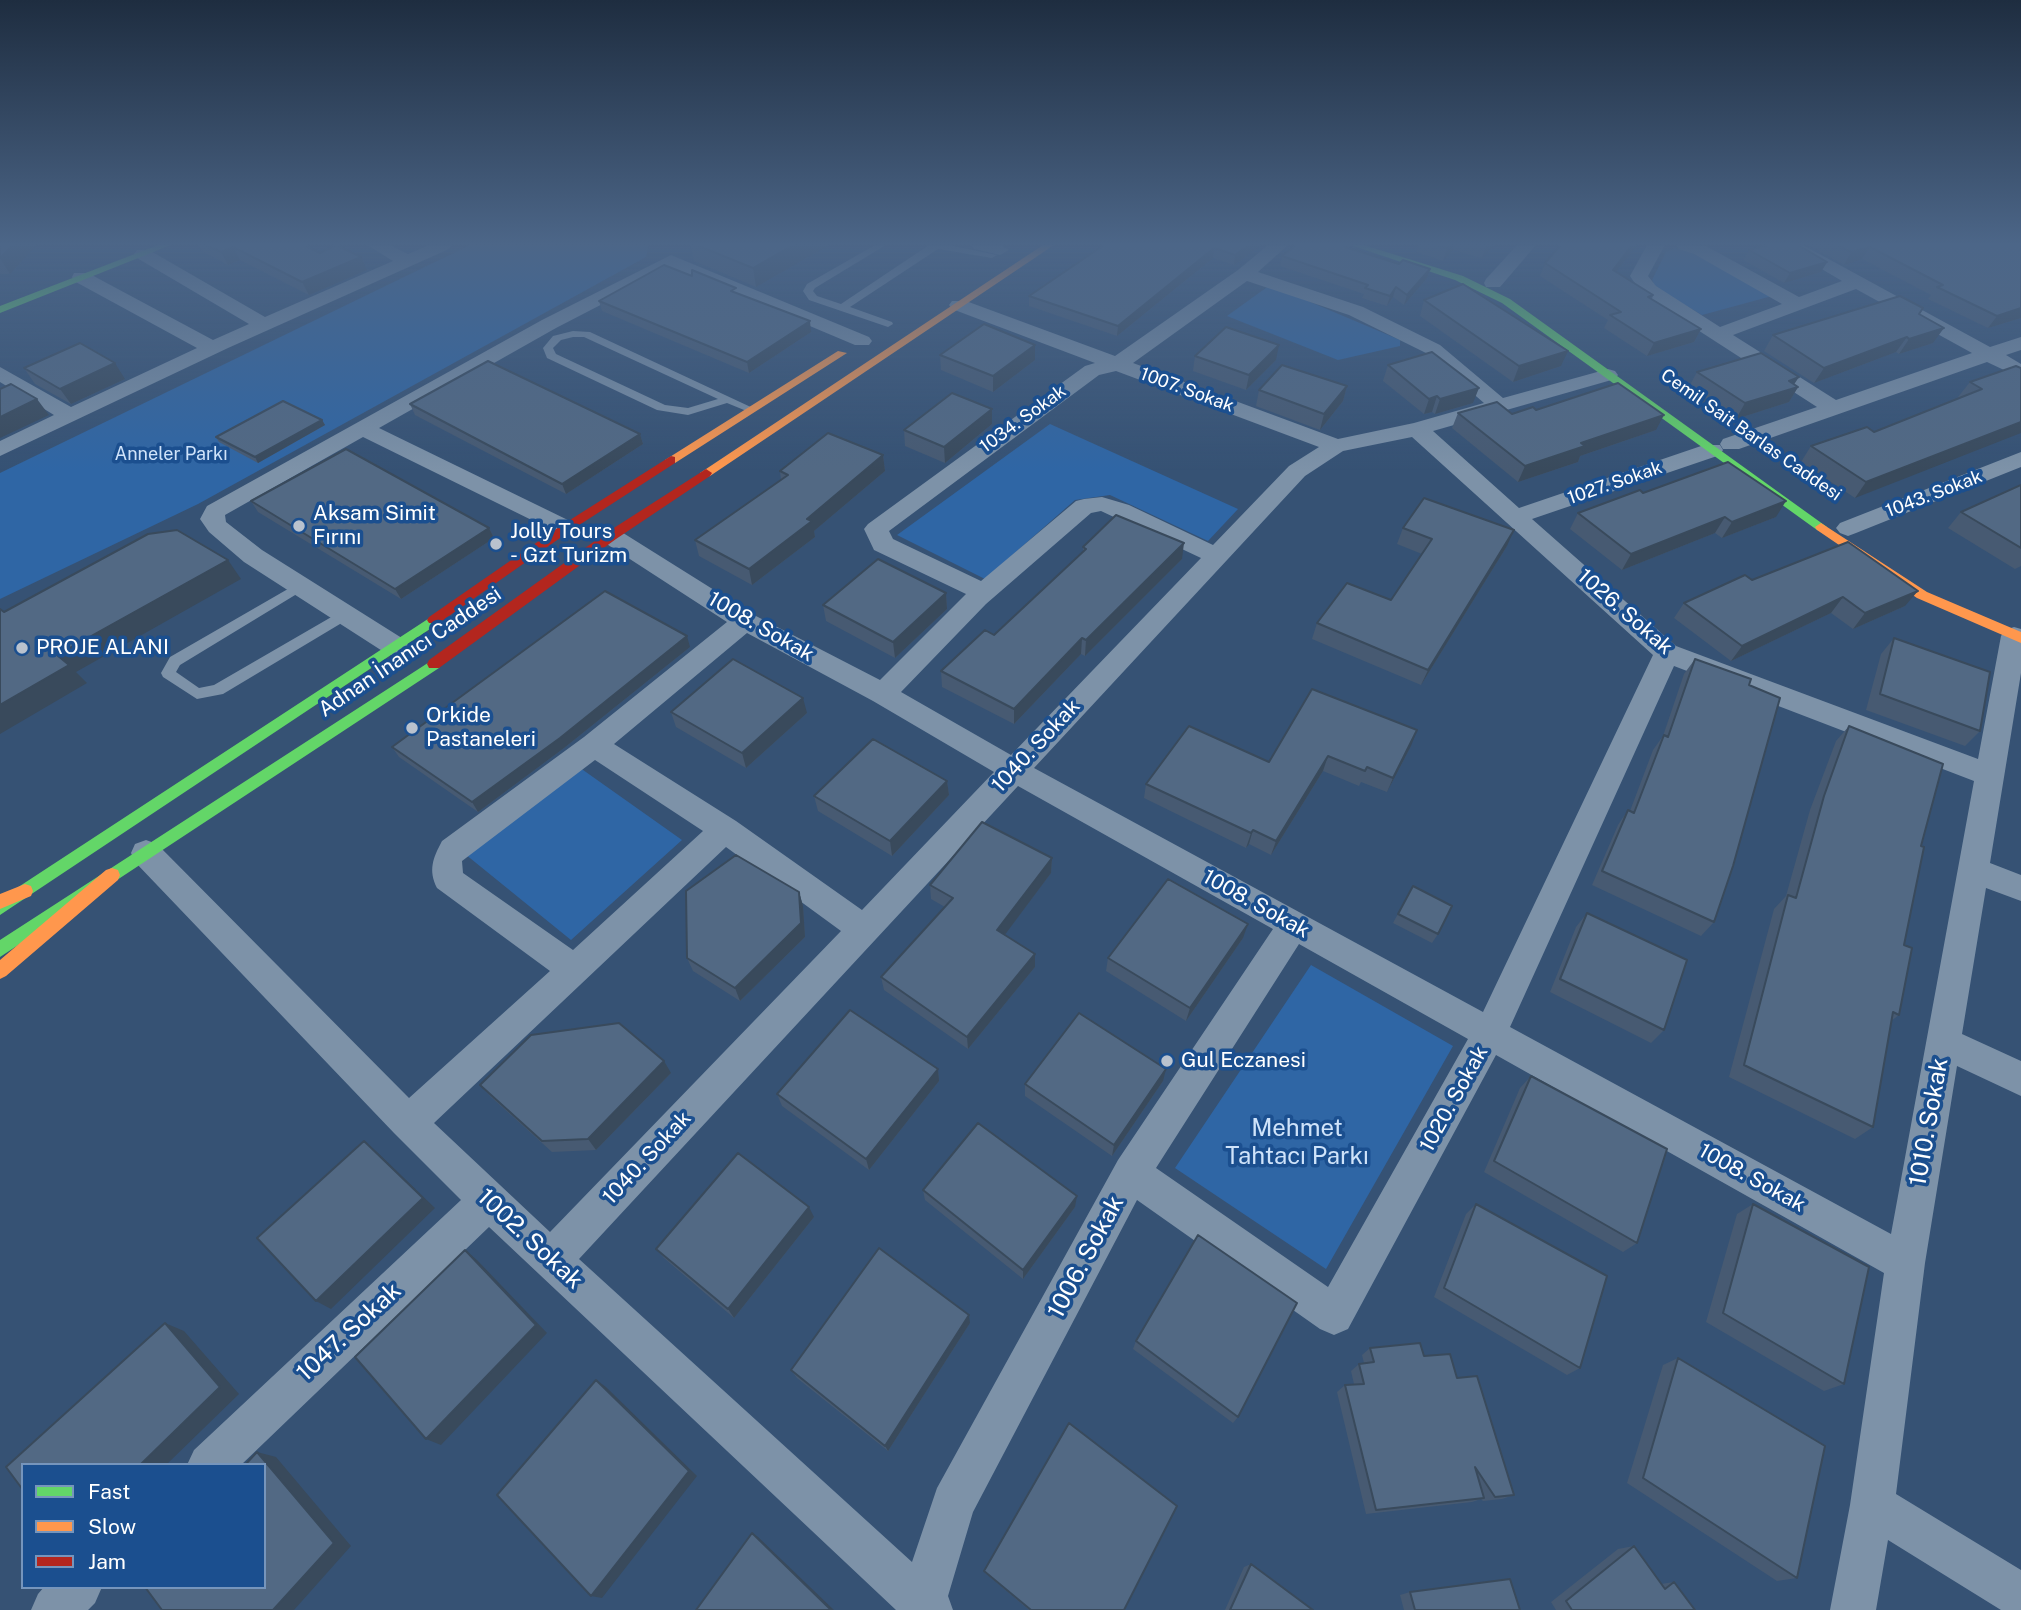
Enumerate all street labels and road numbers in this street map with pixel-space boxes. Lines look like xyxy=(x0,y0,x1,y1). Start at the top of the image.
street label: 1007. Sokak xyxy=(1137,363,1237,417)
street label: Cemil Sait Barlas Caddesi xyxy=(1657,364,1845,506)
street label: 1034. Sokak xyxy=(976,380,1070,458)
street label: 1027. Sokak xyxy=(1565,457,1665,509)
street label: 1043. Sokak xyxy=(1883,466,1985,522)
street label: 1026. Sokak xyxy=(1572,564,1678,660)
street label: Adnan İnanıcı Caddesi xyxy=(314,581,506,723)
street label: 1008. Sokak xyxy=(703,587,819,667)
street label: 1040. Sokak xyxy=(987,694,1085,798)
street label: 1008. Sokak xyxy=(1198,864,1314,944)
street label: 1020. Sokak xyxy=(1415,1042,1493,1156)
street label: 1010. Sokak xyxy=(1904,1056,1954,1188)
street label: 1040. Sokak xyxy=(598,1106,696,1210)
street label: 1008. Sokak xyxy=(1694,1138,1810,1218)
street label: 1002. Sokak xyxy=(471,1183,589,1295)
street label: 1006. Sokak xyxy=(1042,1191,1130,1323)
street label: 1047. Sokak xyxy=(291,1277,407,1387)

